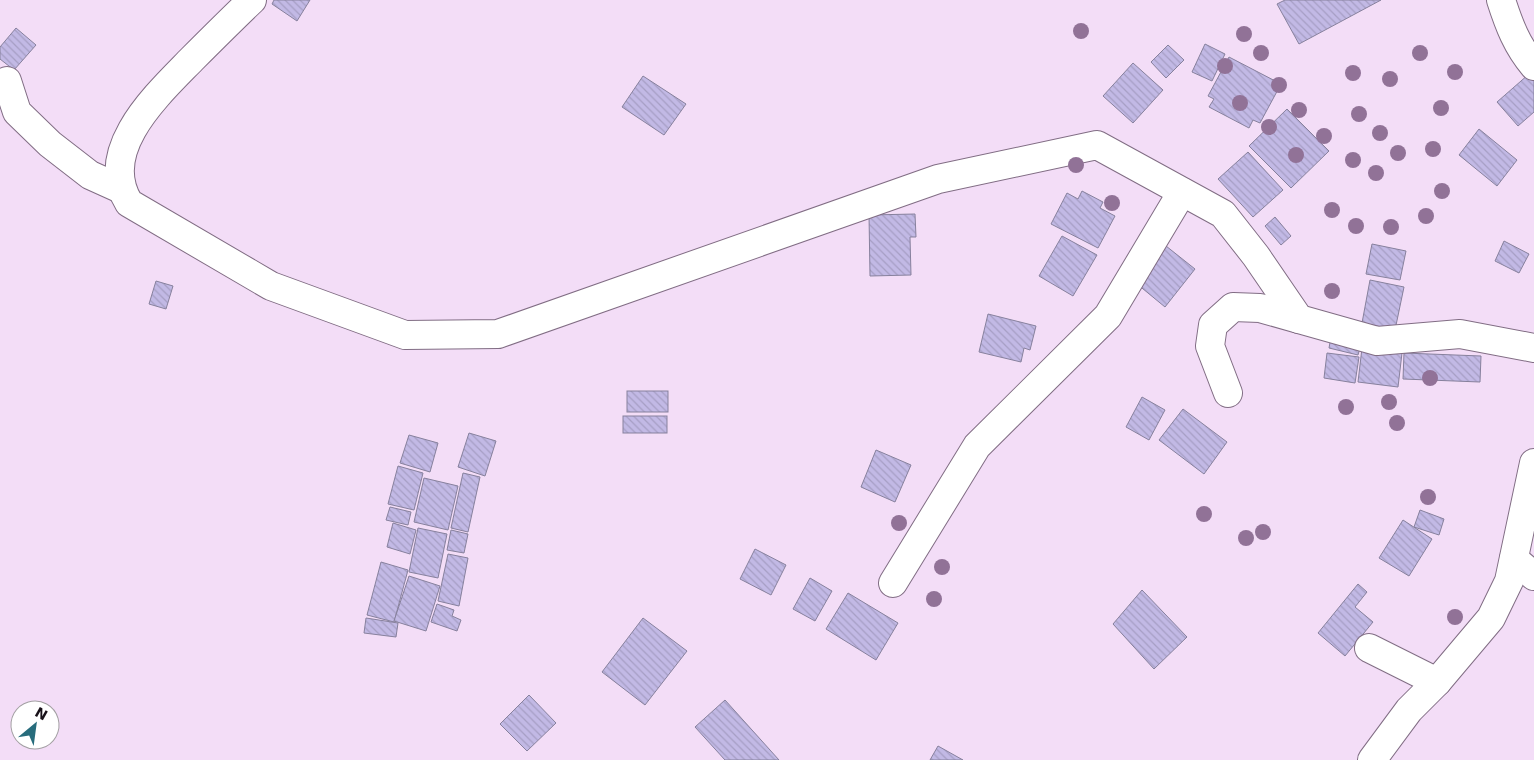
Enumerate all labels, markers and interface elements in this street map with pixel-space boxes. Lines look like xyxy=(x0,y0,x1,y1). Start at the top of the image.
north arrow xyxy=(10,700,60,750)
text: N xyxy=(32,704,50,723)

